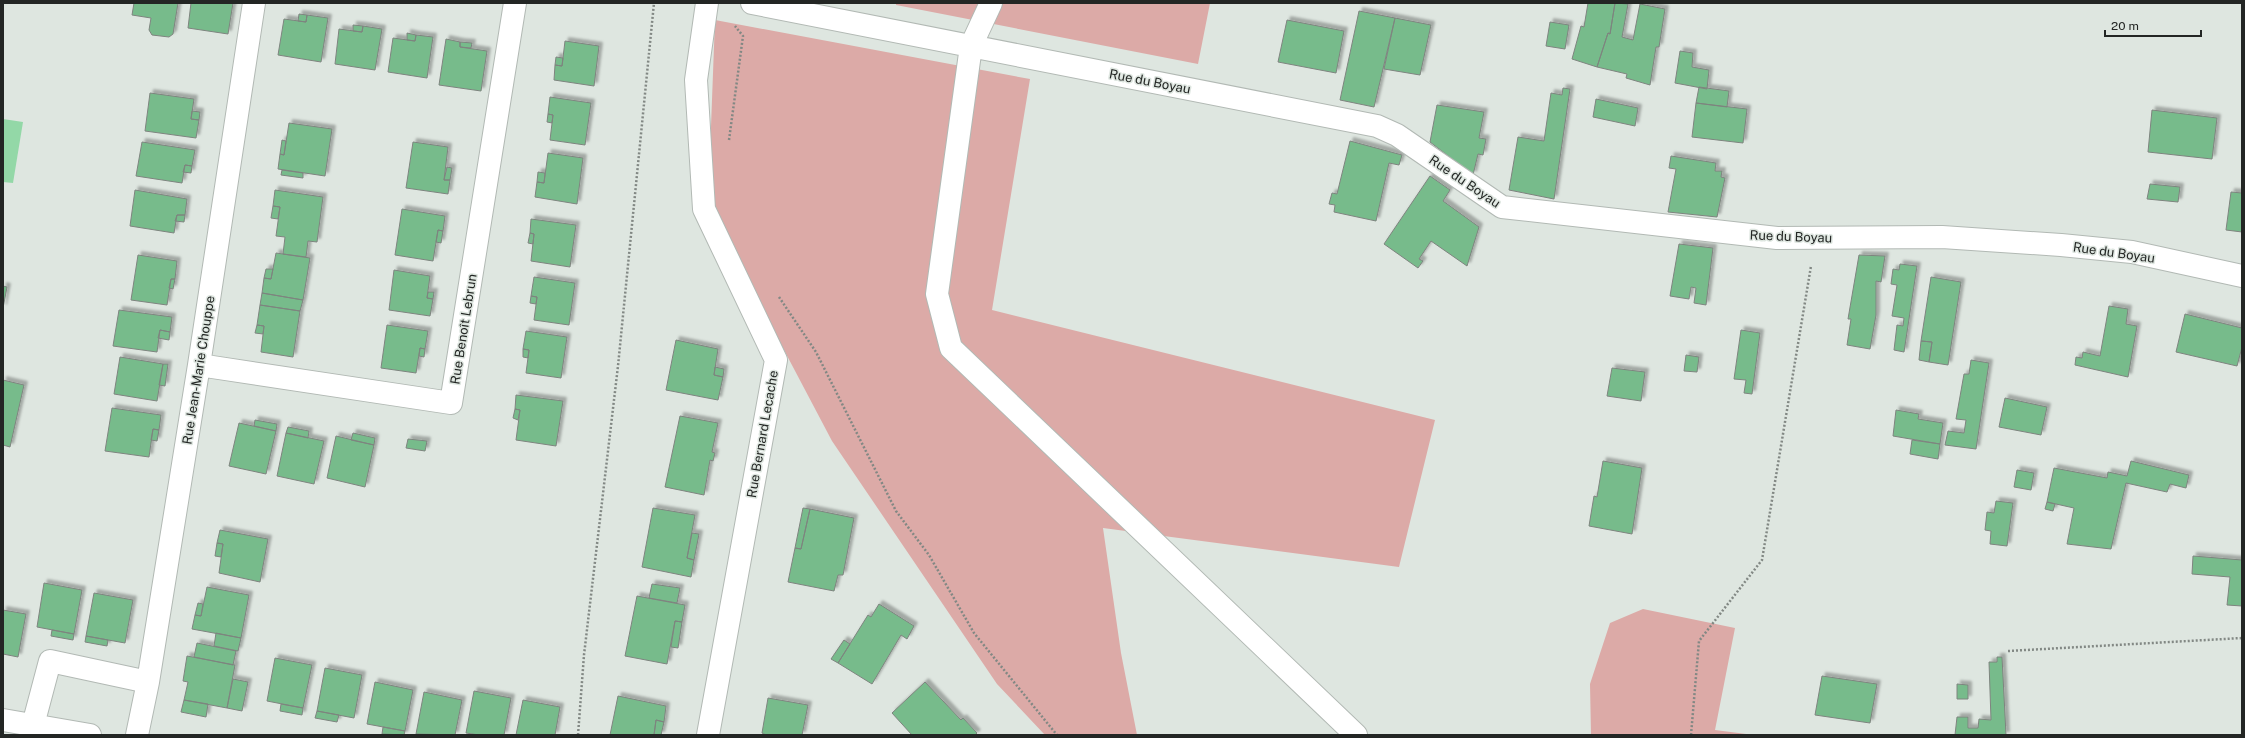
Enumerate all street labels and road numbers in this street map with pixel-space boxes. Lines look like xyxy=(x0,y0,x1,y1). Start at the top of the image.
street label: Rue du Boyau xyxy=(1108,66,1192,97)
street label: Rue du Boyau xyxy=(1426,152,1503,211)
street label: Rue du Boyau xyxy=(1749,228,1832,245)
street label: Rue du Boyau xyxy=(2072,239,2156,266)
street label: Rue Benoît Lebrun xyxy=(447,273,480,385)
street label: Rue Jean-Marie Chouppe xyxy=(179,295,218,445)
street label: Rue Bernard Lecache xyxy=(744,369,781,499)

